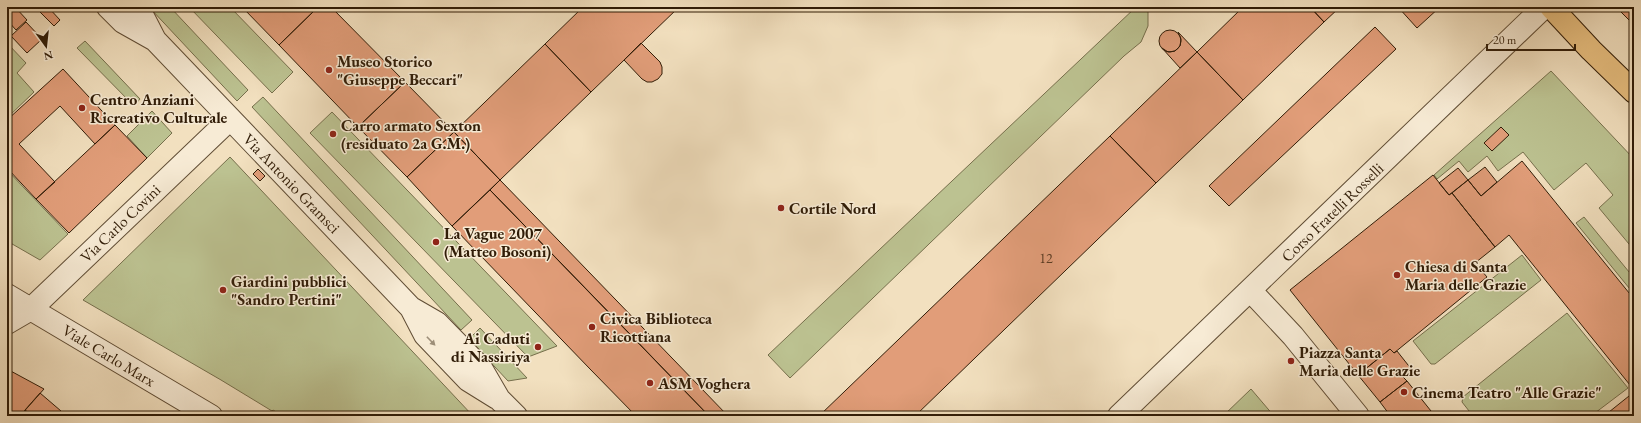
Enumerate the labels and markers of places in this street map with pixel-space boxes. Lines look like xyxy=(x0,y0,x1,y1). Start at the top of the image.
place label: Museo Storico "Giuseppe Beccari" xyxy=(337,51,463,90)
marker: Museo Storico "Giuseppe Beccari" xyxy=(324,65,334,75)
place label: Centro Anziani Ricreativo Culturale xyxy=(90,89,228,128)
marker: Centro Anziani Ricreativo Culturale xyxy=(77,103,87,113)
place label: Carro armato Sexton (residuato 2a G.M.) xyxy=(341,115,481,154)
marker: Carro armato Sexton (residuato 2a G.M.) xyxy=(328,129,338,139)
place label: Cortile Nord xyxy=(789,198,877,219)
marker: Cortile Nord xyxy=(776,203,786,213)
place label: La Vague 2007 (Matteo Bosoni) xyxy=(444,223,551,262)
marker: La Vague 2007 (Matteo Bosoni) xyxy=(431,237,441,247)
place label: Chiesa di Santa Maria delle Grazie xyxy=(1405,256,1526,295)
marker: Chiesa di Santa Maria delle Grazie xyxy=(1392,270,1402,280)
place label: Giardini pubblici "Sandro Pertini" xyxy=(231,271,347,310)
marker: Giardini pubblici "Sandro Pertini" xyxy=(218,285,228,295)
place label: Civica Biblioteca Ricottiana xyxy=(600,308,713,347)
marker: Civica Biblioteca Ricottiana xyxy=(587,322,597,332)
place label: Ai Caduti di Nassiriya xyxy=(451,328,531,367)
marker: Ai Caduti di Nassiriya xyxy=(533,342,543,352)
place label: Piazza Santa Maria delle Grazie xyxy=(1299,342,1420,381)
marker: Piazza Santa Maria delle Grazie xyxy=(1286,356,1296,366)
place label: ASM Voghera xyxy=(657,373,752,394)
marker: ASM Voghera xyxy=(645,378,655,388)
place label: Cinema Teatro "Alle Grazie" xyxy=(1412,382,1602,403)
marker: Cinema Teatro "Alle Grazie" xyxy=(1399,387,1409,397)

